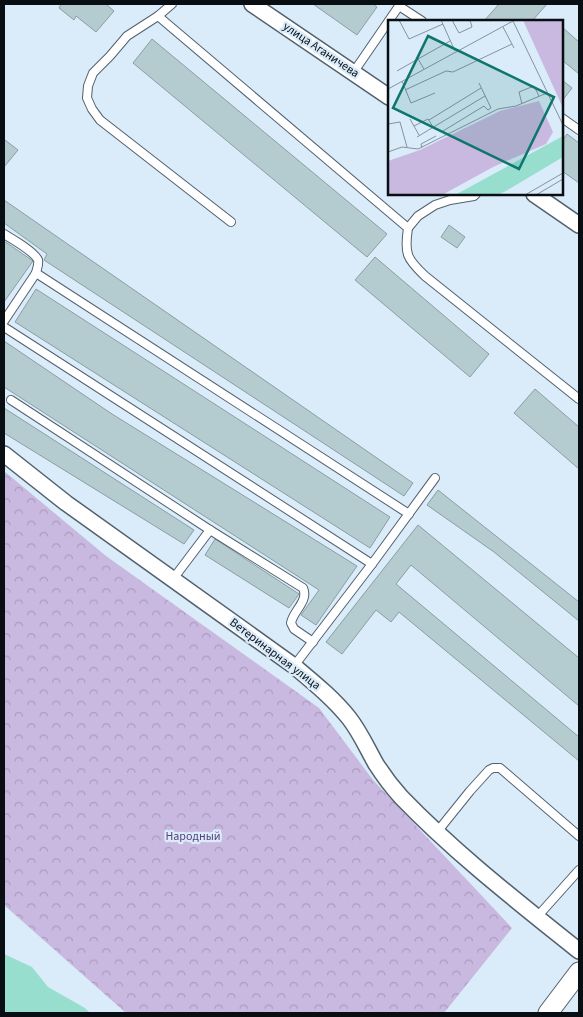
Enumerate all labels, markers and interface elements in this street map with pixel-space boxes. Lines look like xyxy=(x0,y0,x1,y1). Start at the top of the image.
street label: улица Аганичева xyxy=(279,18,363,82)
inset map xyxy=(388,20,563,195)
street label: Ветеринарная улица xyxy=(226,614,324,694)
park label: Народный xyxy=(165,828,221,845)

